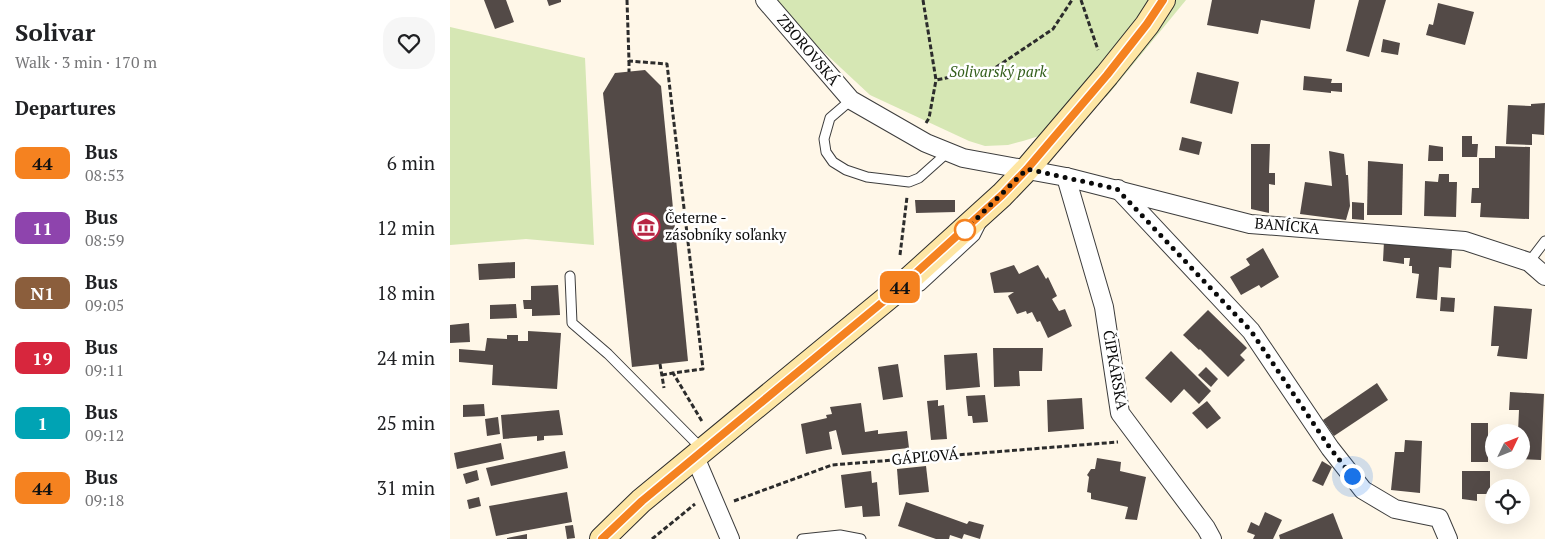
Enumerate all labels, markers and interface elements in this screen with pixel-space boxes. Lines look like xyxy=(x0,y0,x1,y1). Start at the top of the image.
street label: ZBOROVSKÁ xyxy=(773,10,845,90)
text: Solivar xyxy=(15,16,95,48)
button: heart xyxy=(383,17,435,69)
text: Walk · 3 min · 170 m xyxy=(15,51,157,73)
park label: Solivarský park xyxy=(949,61,1047,81)
text: Departures xyxy=(15,95,116,120)
text: Bus xyxy=(85,139,118,164)
text: 6 min xyxy=(387,150,435,175)
text: 44 xyxy=(32,151,53,175)
text: 08:53 xyxy=(85,164,124,186)
text: Bus xyxy=(85,204,118,229)
place label: Četerne - zásobníky soľanky xyxy=(665,207,787,244)
museum icon: Četerne - zásobníky soľanky xyxy=(631,212,661,242)
street label: BANÍCKA xyxy=(1254,212,1321,238)
text: 12 min xyxy=(377,215,435,240)
text: 11 xyxy=(32,216,53,240)
unlabelled marker xyxy=(954,219,976,241)
text: 08:59 xyxy=(85,229,124,251)
text: Bus xyxy=(85,269,118,294)
line badge: 44 xyxy=(878,271,922,303)
text: 44 xyxy=(890,275,910,299)
text: 18 min xyxy=(377,280,435,305)
text: N1 xyxy=(31,281,54,305)
text: 09:05 xyxy=(85,294,124,316)
street label: ČIPKÁRSKA xyxy=(1099,328,1133,412)
text: Bus xyxy=(85,334,118,359)
text: 24 min xyxy=(377,345,435,370)
text: 19 xyxy=(32,346,53,370)
text: 09:11 xyxy=(85,359,124,381)
text: Bus xyxy=(85,399,118,424)
text: 25 min xyxy=(377,410,435,435)
text: 1 xyxy=(37,411,48,435)
text: 09:12 xyxy=(85,424,124,446)
north arrow xyxy=(1485,424,1530,469)
map controls xyxy=(1485,424,1530,524)
street label: GÁPĽOVÁ xyxy=(891,443,960,469)
text: Bus xyxy=(85,464,118,489)
your location xyxy=(1340,464,1365,489)
text: 31 min xyxy=(377,475,435,500)
text: 44 xyxy=(32,476,53,500)
button: locate xyxy=(1485,479,1530,524)
text: 09:18 xyxy=(85,489,124,511)

